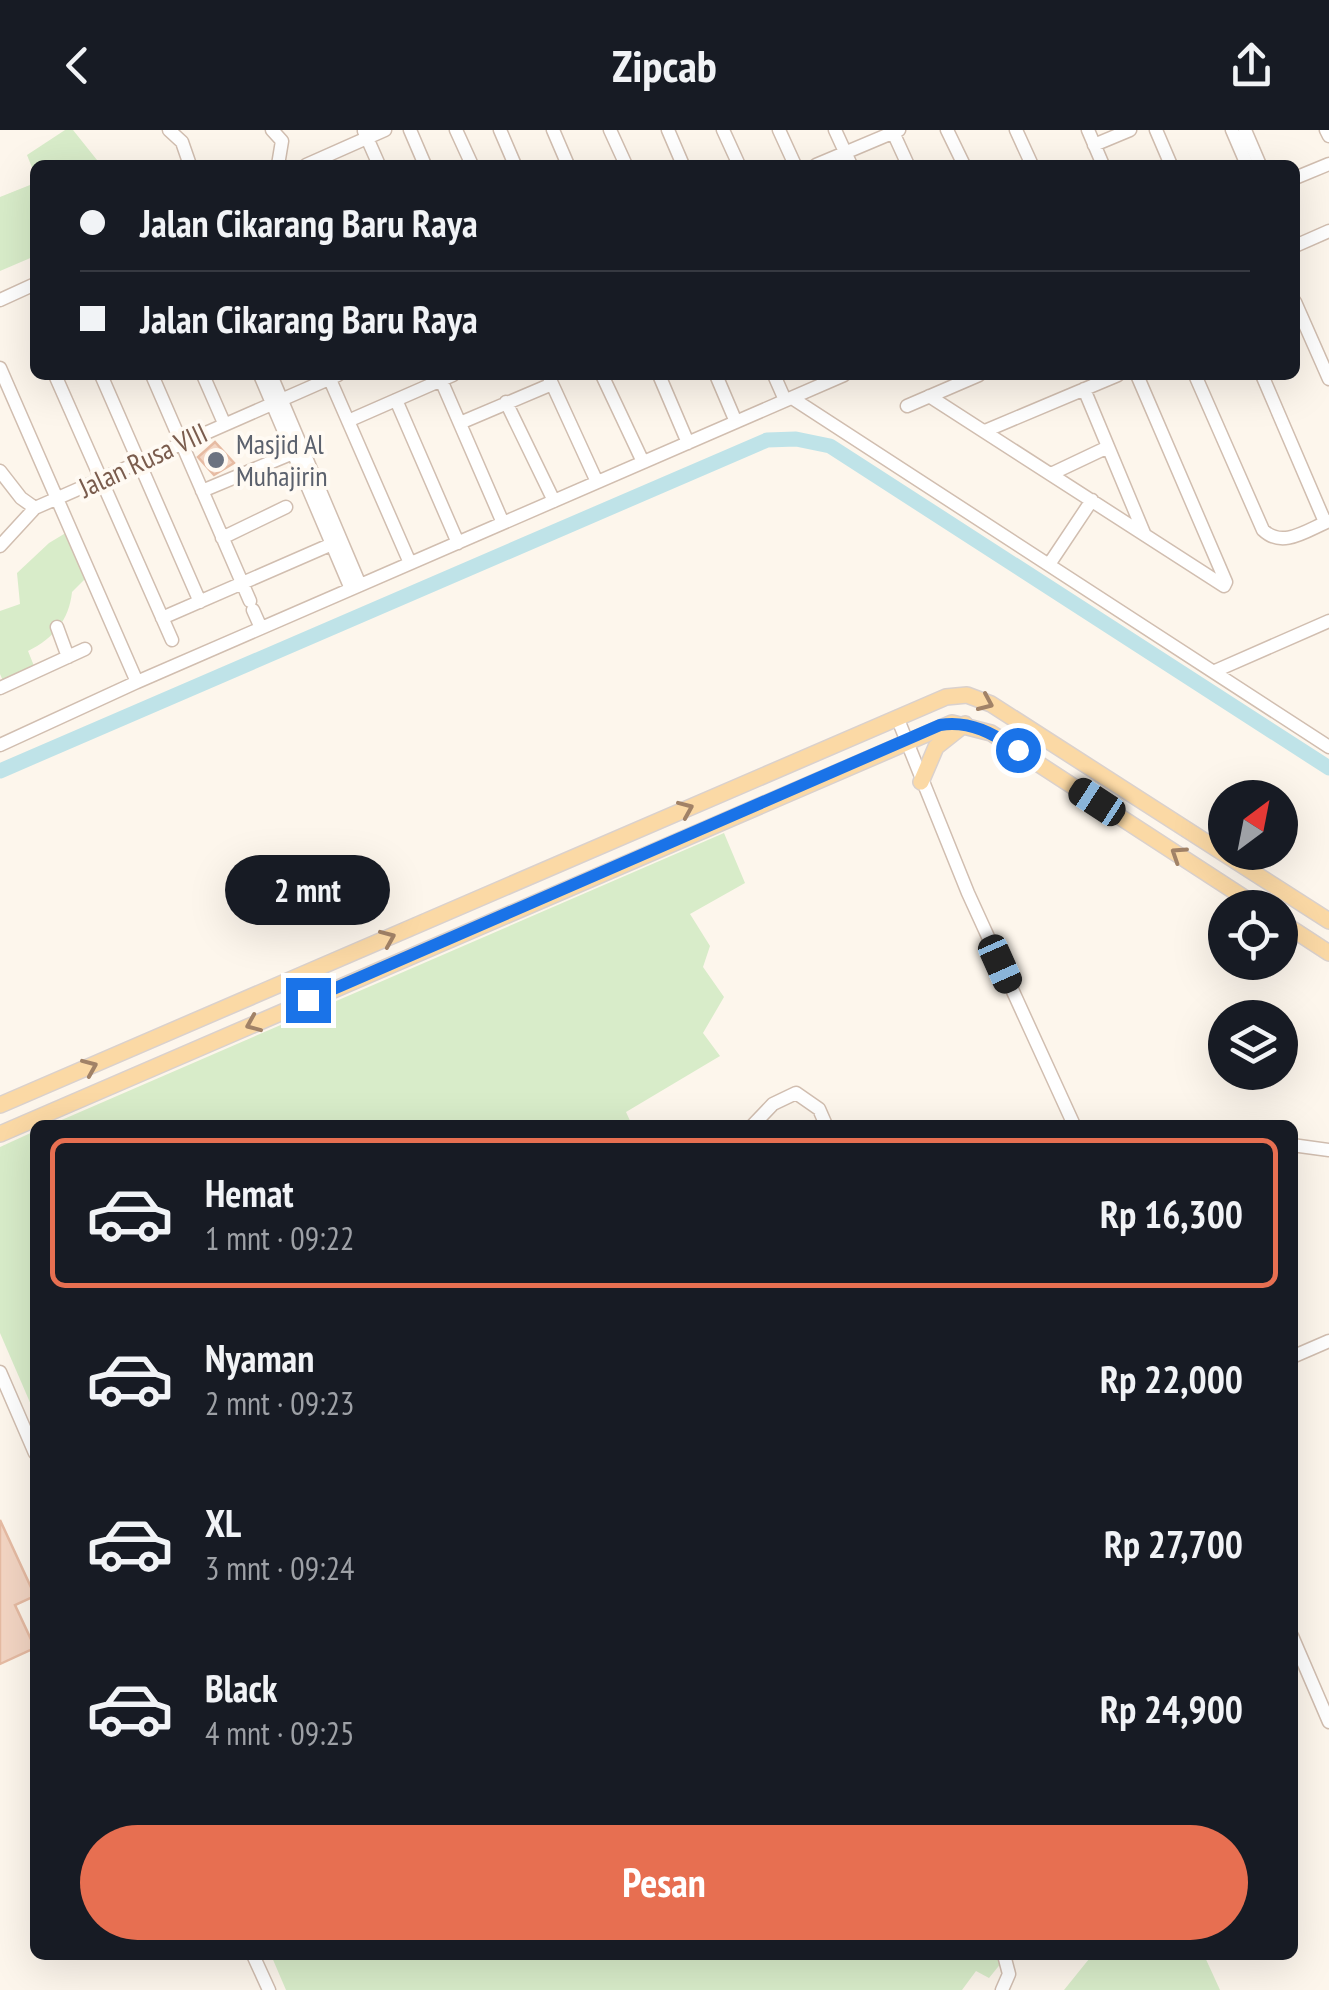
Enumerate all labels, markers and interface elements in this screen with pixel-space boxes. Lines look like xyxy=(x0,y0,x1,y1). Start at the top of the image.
text: Zipcab xyxy=(612,36,717,94)
icon: back xyxy=(50,38,105,93)
icon: share xyxy=(1224,38,1279,93)
text: Jalan Cikarang Baru Raya xyxy=(140,198,478,247)
text: Jalan Cikarang Baru Raya xyxy=(140,294,478,343)
street label: Jalan Rusa VIII xyxy=(72,414,213,506)
place label: Masjid Al Muhajirin xyxy=(236,425,328,494)
marker: Masjid Al Muhajirin xyxy=(205,449,227,471)
one-way arrow xyxy=(976,691,994,711)
route start xyxy=(996,728,1041,773)
car xyxy=(1064,773,1130,831)
north arrow xyxy=(1208,780,1298,870)
map controls xyxy=(1208,780,1298,1090)
one-way arrow xyxy=(676,801,694,821)
one-way arrow xyxy=(1171,848,1189,867)
callout: 2 mnt xyxy=(226,855,390,925)
text: 2 mnt xyxy=(274,869,341,911)
button: locate xyxy=(1208,890,1298,980)
one-way arrow xyxy=(378,930,396,950)
car xyxy=(974,930,1026,998)
route end xyxy=(286,978,331,1023)
button: layers xyxy=(1208,1000,1298,1090)
one-way arrow xyxy=(245,1012,263,1032)
one-way arrow xyxy=(79,1059,97,1079)
icon: car xyxy=(85,1168,175,1258)
text: Hemat xyxy=(205,1168,293,1217)
text: Rp 16,300 xyxy=(1100,1189,1243,1238)
text: 1 mnt · 09:22 xyxy=(205,1217,354,1259)
icon: car xyxy=(85,1333,175,1423)
text: Nyaman xyxy=(205,1333,314,1382)
text: Rp 22,000 xyxy=(1100,1354,1243,1403)
text: 2 mnt · 09:23 xyxy=(205,1382,354,1424)
icon: car xyxy=(85,1498,175,1588)
text: XL xyxy=(205,1498,241,1547)
text: Rp 27,700 xyxy=(1104,1519,1243,1568)
text: 3 mnt · 09:24 xyxy=(205,1547,354,1589)
icon: car xyxy=(85,1663,175,1753)
text: Black xyxy=(205,1663,278,1712)
text: Rp 24,900 xyxy=(1100,1684,1243,1733)
text: 4 mnt · 09:25 xyxy=(205,1712,354,1754)
button: Pesan xyxy=(80,1825,1248,1940)

